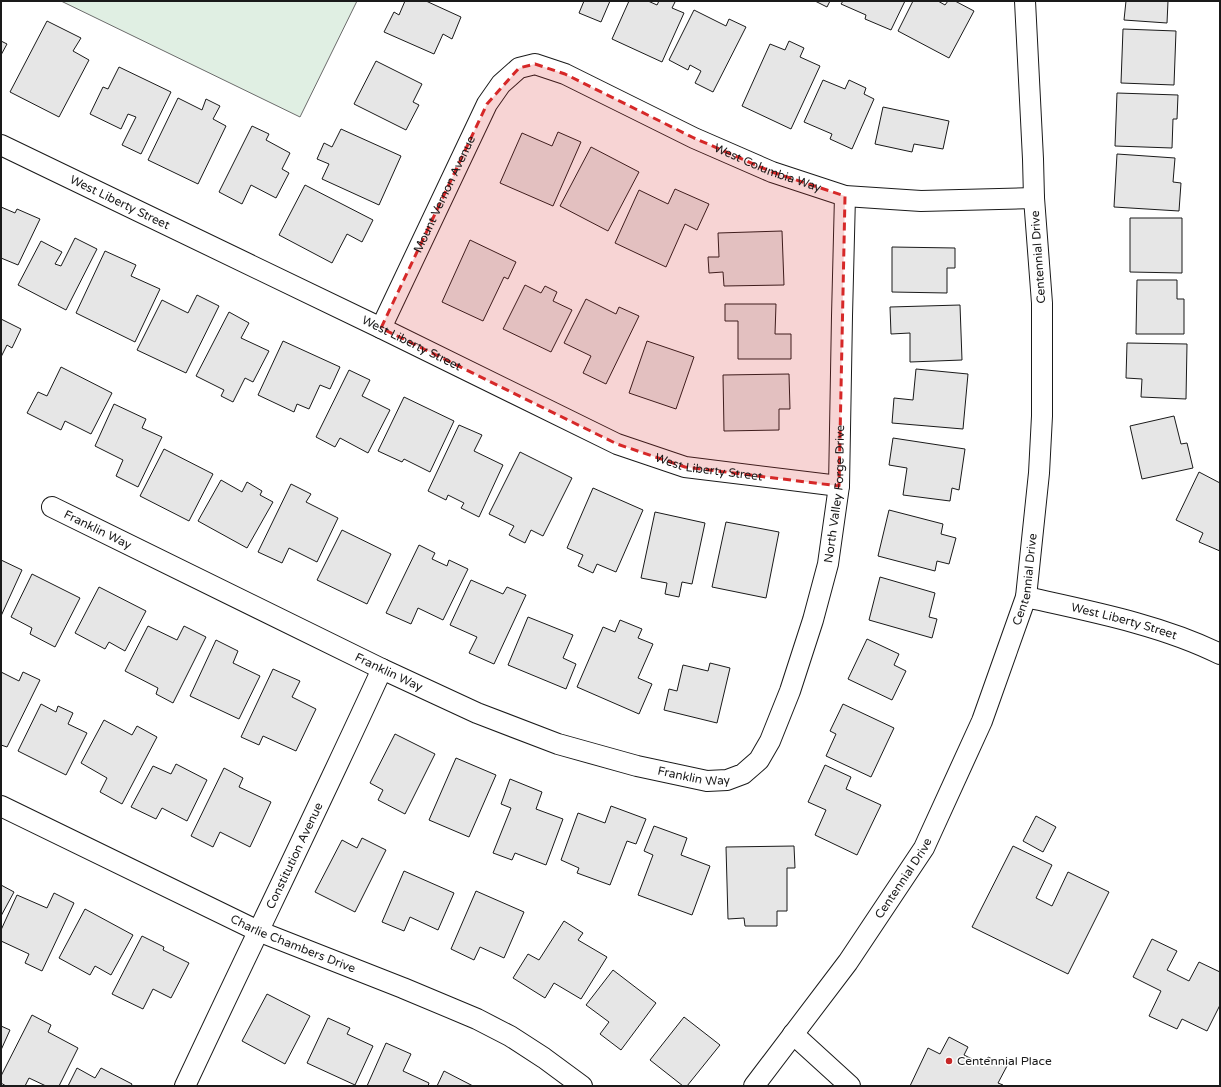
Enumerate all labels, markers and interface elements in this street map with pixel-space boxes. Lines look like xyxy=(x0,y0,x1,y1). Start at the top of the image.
street label: Mount Vernon Avenue xyxy=(411,133,478,255)
street label: West Columbia Way xyxy=(712,141,824,195)
street label: West Liberty Street xyxy=(68,172,173,232)
street label: Centennial Drive xyxy=(1028,210,1048,304)
street label: West Liberty Street xyxy=(360,313,464,374)
street label: North Valley Forge Drive xyxy=(821,424,847,564)
street label: West Liberty Street xyxy=(653,450,764,484)
street label: Franklin Way xyxy=(62,507,134,552)
street label: Centennial Drive xyxy=(1010,532,1040,627)
street label: West Liberty Street xyxy=(1070,600,1179,642)
street label: Franklin Way xyxy=(353,650,425,694)
street label: Franklin Way xyxy=(656,764,731,788)
street label: Constitution Avenue xyxy=(263,800,326,911)
street label: Centennial Drive xyxy=(872,836,935,921)
street label: Charlie Chambers Drive xyxy=(228,912,358,976)
place label: Centennial Place xyxy=(957,1054,1052,1068)
marker: Centennial Place xyxy=(944,1056,954,1066)

